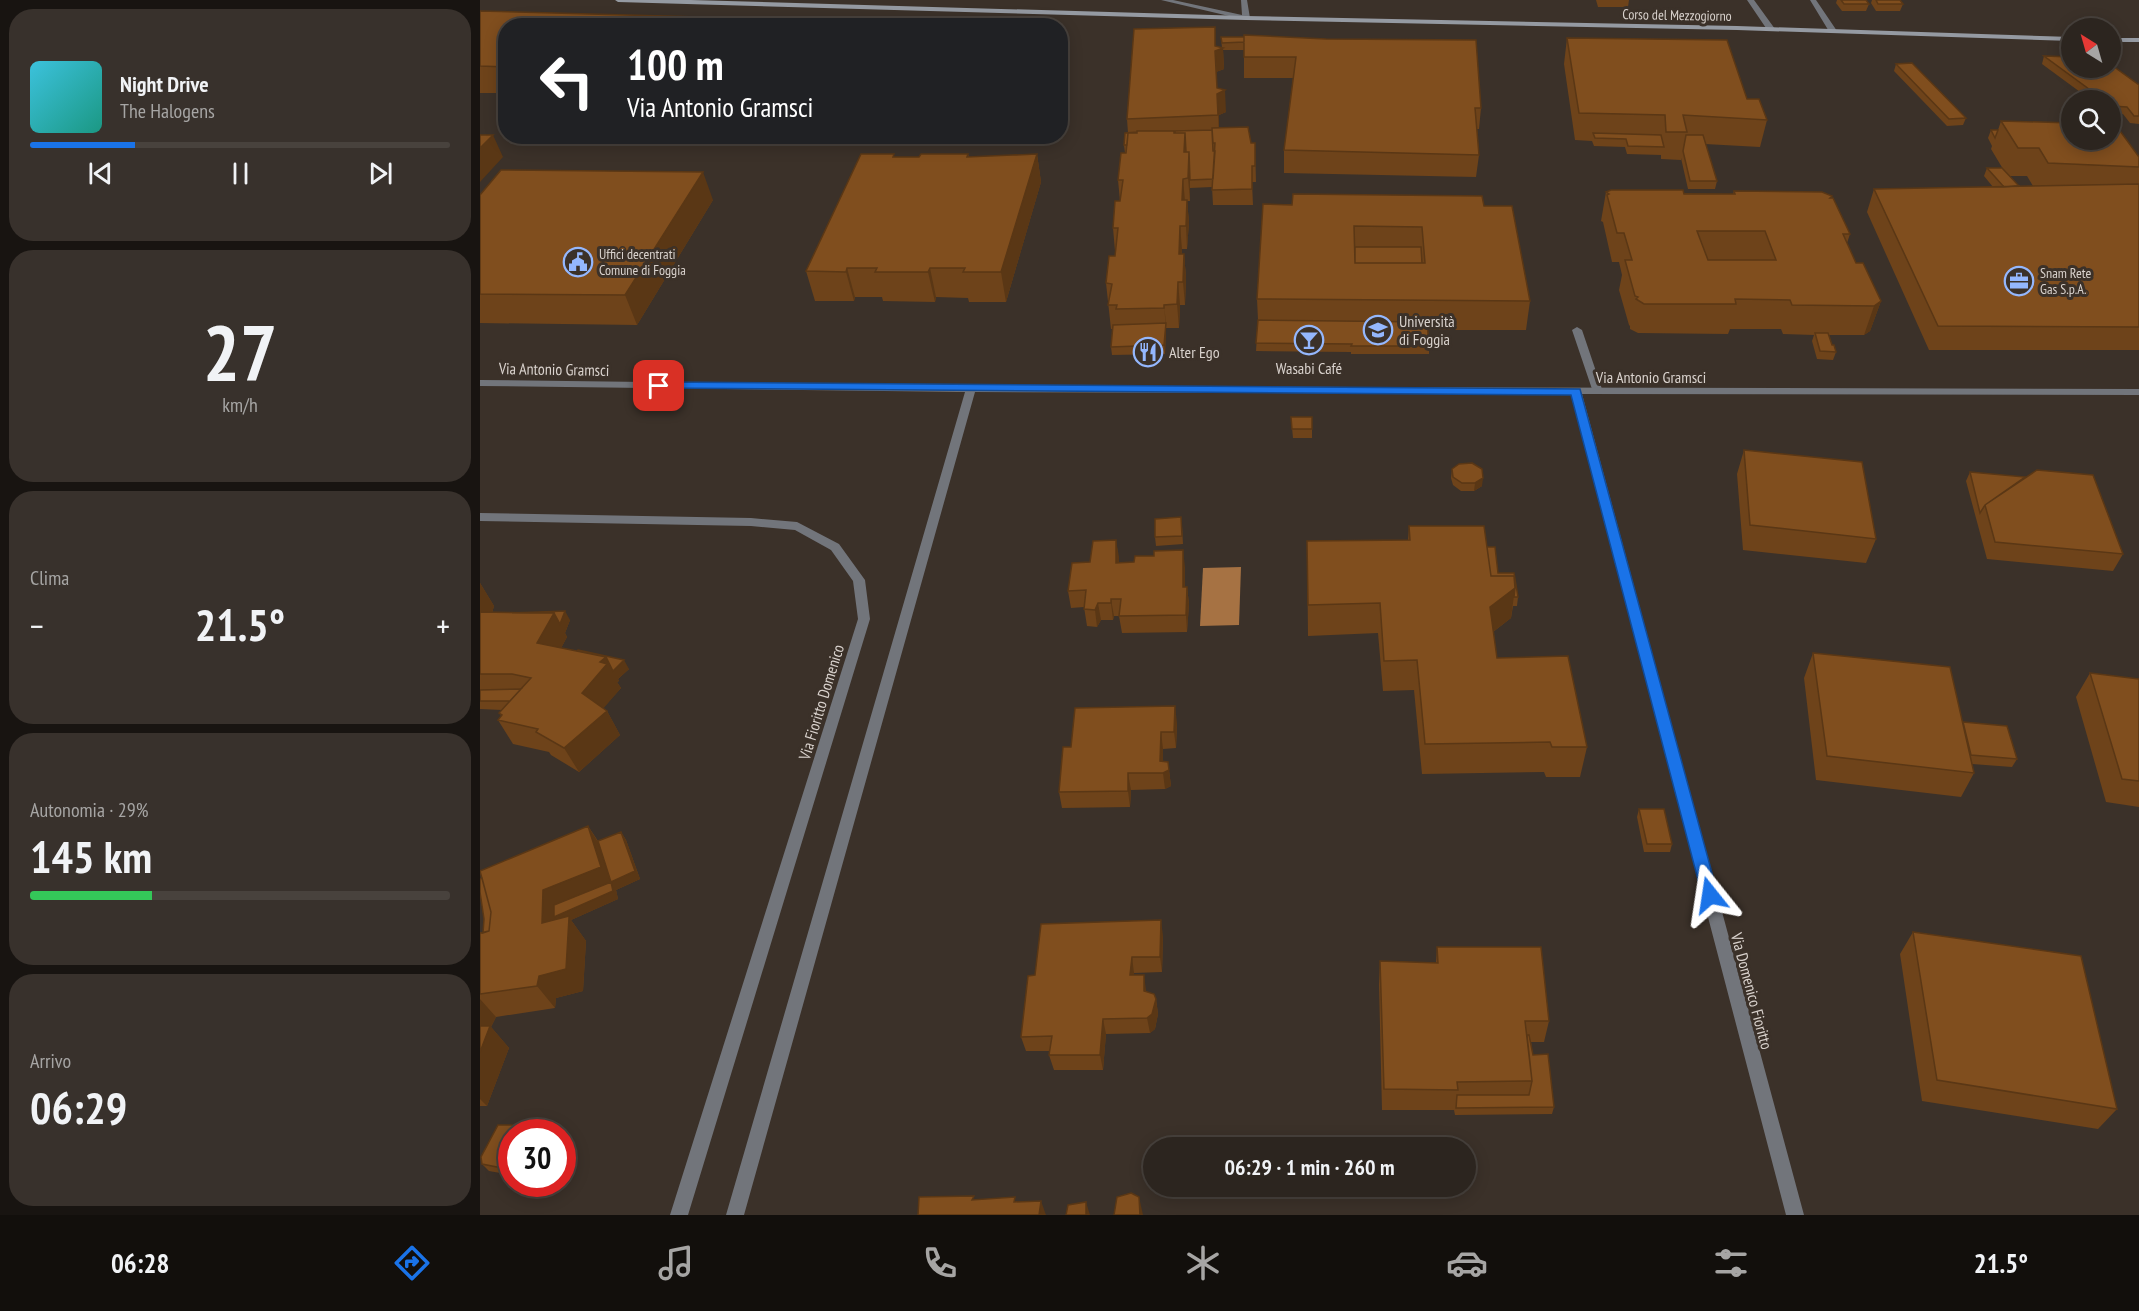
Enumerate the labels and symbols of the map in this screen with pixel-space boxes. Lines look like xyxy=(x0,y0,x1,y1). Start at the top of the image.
street label: Corso del Mezzogiorno xyxy=(1622,5,1732,25)
north arrow xyxy=(2061,18,2121,78)
place label: Uffici decentrati Comune di Foggia xyxy=(599,245,686,279)
public building icon: Uffici decentrati Comune di Foggia xyxy=(562,246,594,278)
place label: Snam Rete Gas S.p.A. xyxy=(2040,264,2092,298)
office icon: Snam Rete Gas S.p.A. xyxy=(2003,265,2035,297)
place label: Università di Foggia xyxy=(1399,311,1455,349)
school or university icon: Università di Foggia xyxy=(1362,314,1394,346)
bar icon: Wasabi Café xyxy=(1293,324,1325,356)
restaurant icon: Alter Ego xyxy=(1132,336,1164,368)
place label: Alter Ego xyxy=(1169,342,1220,362)
street label: Via Antonio Gramsci xyxy=(498,358,609,380)
place label: Wasabi Café xyxy=(1276,358,1342,378)
pin xyxy=(633,360,684,411)
street label: Via Antonio Gramsci xyxy=(1595,367,1706,387)
street label: Via Fioritto Domenico xyxy=(794,642,848,763)
position arrow xyxy=(1678,863,1742,927)
street label: Via Domenico Fioritto xyxy=(1727,930,1777,1051)
speed limit sign: 30 xyxy=(498,1119,576,1197)

